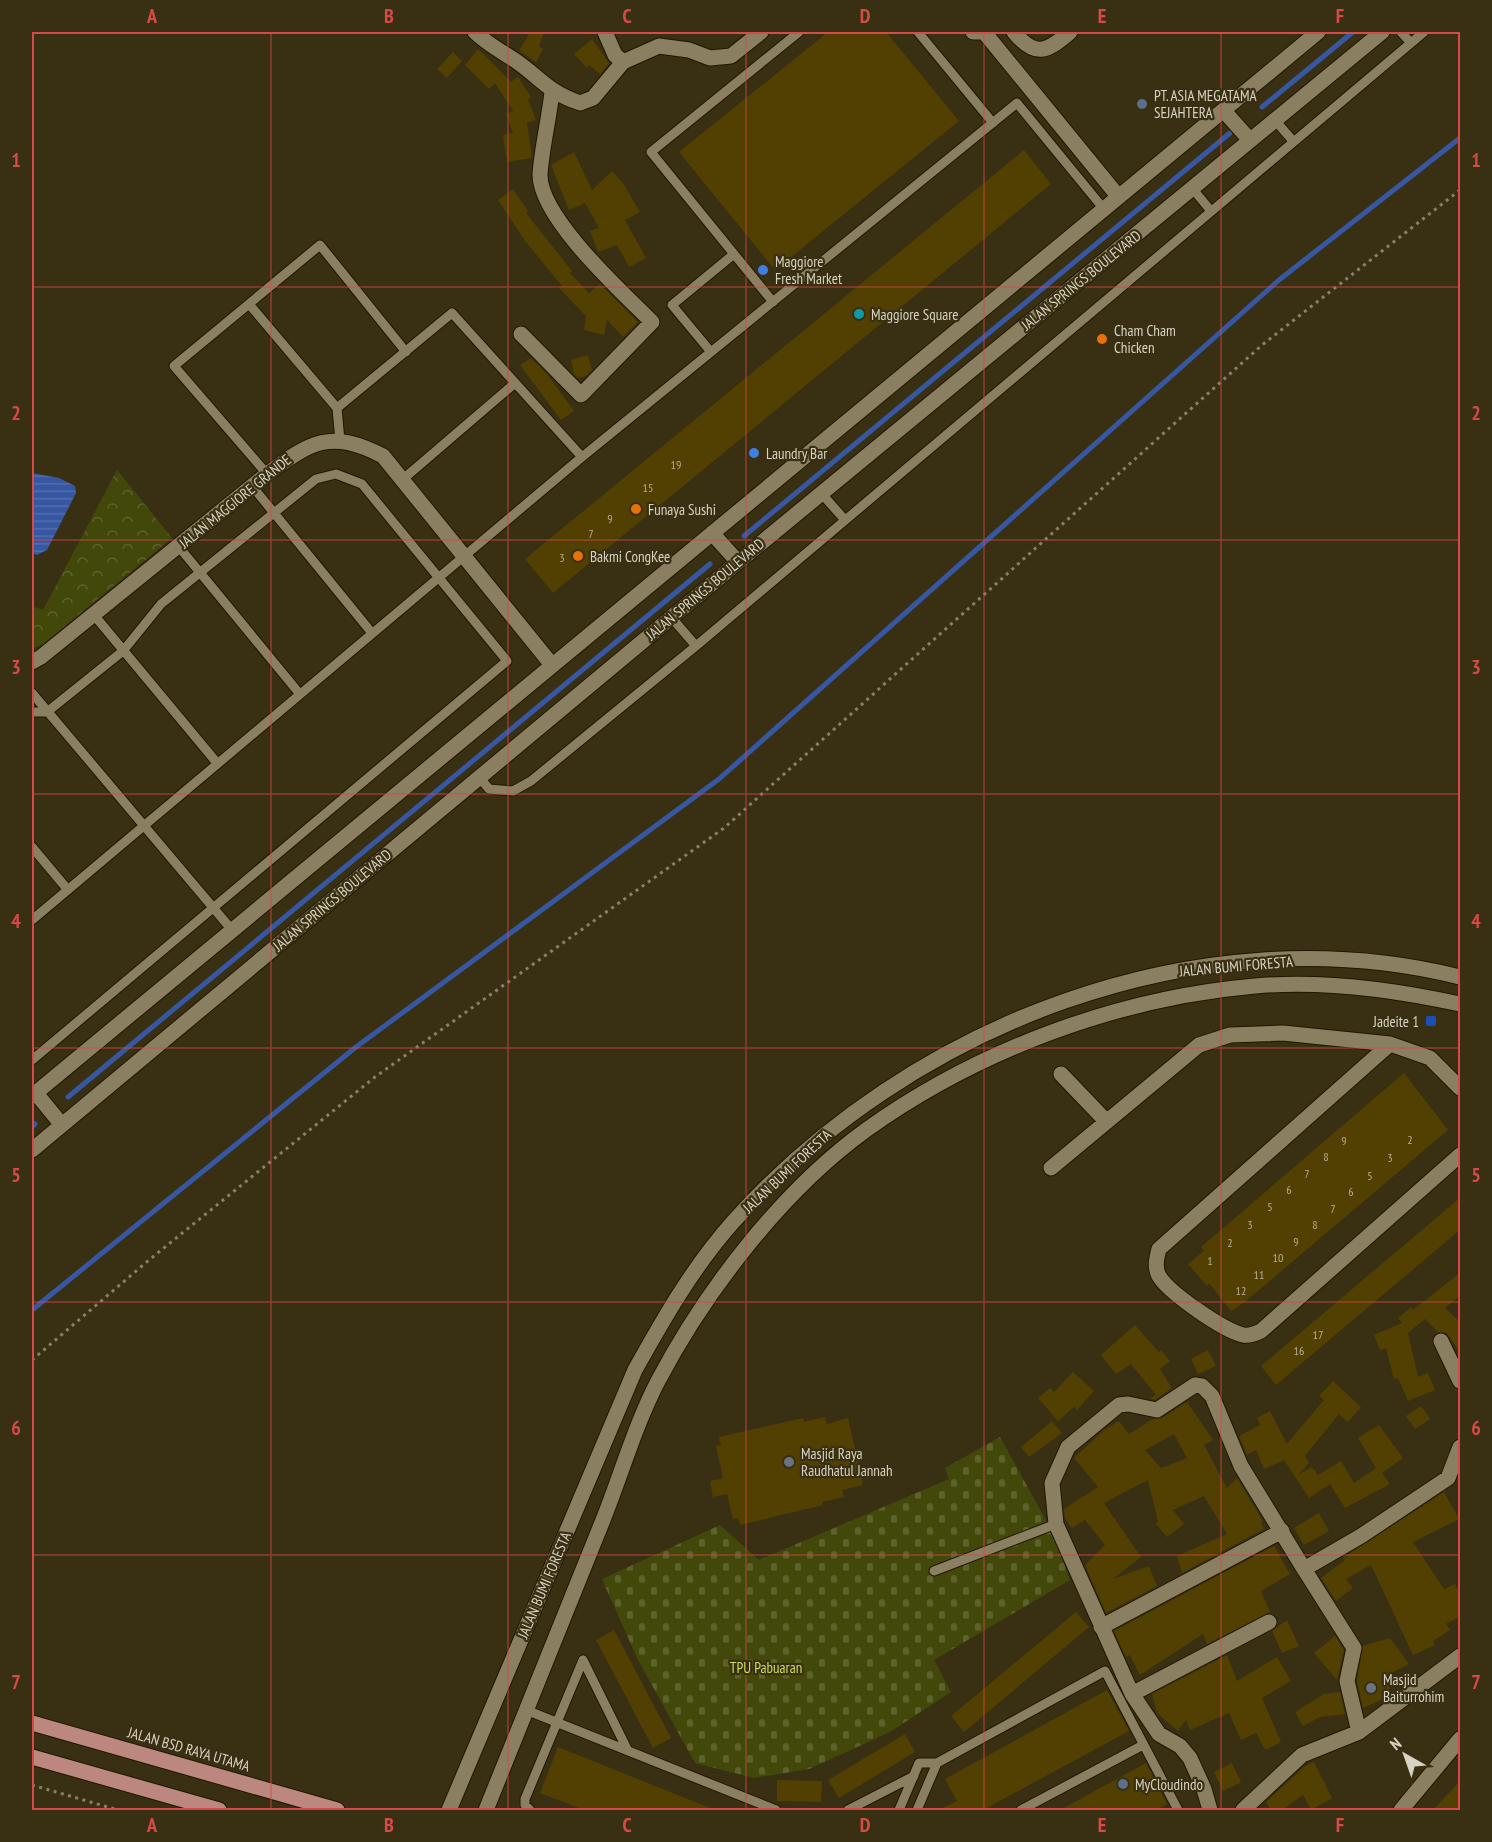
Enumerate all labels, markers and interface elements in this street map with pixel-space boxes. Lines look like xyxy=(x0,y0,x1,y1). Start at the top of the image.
text: A xyxy=(146,3,158,29)
text: B xyxy=(384,3,394,29)
text: C xyxy=(622,3,632,29)
text: D xyxy=(860,3,871,29)
text: E xyxy=(1098,3,1106,29)
text: F xyxy=(1336,3,1344,29)
place label: PT. ASIA MEGATAMA SEJAHTERA xyxy=(1154,86,1257,122)
marker: PT. ASIA MEGATAMA SEJAHTERA xyxy=(1135,97,1149,111)
text: 1 xyxy=(11,147,21,173)
text: 1 xyxy=(1471,147,1481,173)
street label: JALAN SPRINGS BOULEVARD xyxy=(1016,226,1145,335)
place label: Maggiore Fresh Market xyxy=(775,252,842,288)
marker: Maggiore Fresh Market xyxy=(756,263,770,277)
place label: Maggiore Square xyxy=(871,305,958,324)
marker: Maggiore Square xyxy=(852,307,866,321)
place label: Cham Cham Chicken xyxy=(1114,321,1176,357)
marker: Cham Cham Chicken xyxy=(1095,332,1109,346)
text: 2 xyxy=(11,400,21,426)
text: 2 xyxy=(1471,400,1481,426)
place label: Laundry Bar xyxy=(766,444,828,463)
marker: Laundry Bar xyxy=(747,446,761,460)
street label: JALAN MAGGIORE GRANDE xyxy=(174,450,295,553)
house number: 19 xyxy=(671,457,681,472)
house number: 15 xyxy=(643,480,653,495)
place label: Funaya Sushi xyxy=(648,500,716,519)
marker: Funaya Sushi xyxy=(629,502,643,516)
house number: 9 xyxy=(607,511,613,526)
house number: 7 xyxy=(588,526,594,541)
street label: JALAN SPRINGS BOULEVARD xyxy=(641,534,768,645)
place label: Bakmi CongKee xyxy=(590,547,670,566)
marker: Bakmi CongKee xyxy=(571,549,585,563)
house number: 3 xyxy=(559,550,565,565)
text: 3 xyxy=(11,654,21,680)
text: 3 xyxy=(1471,654,1481,680)
street label: JALAN SPRINGS BOULEVARD xyxy=(268,845,395,956)
text: 4 xyxy=(11,908,21,934)
text: 4 xyxy=(1471,908,1481,934)
street label: JALAN BUMI FORESTA xyxy=(1177,951,1294,981)
place label: Jadeite 1 xyxy=(1372,1012,1419,1031)
marker: Jadeite 1 xyxy=(1424,1014,1438,1028)
street label: JALAN BUMI FORESTA xyxy=(738,1125,836,1217)
house number: 2 xyxy=(1407,1132,1413,1147)
house number: 9 xyxy=(1341,1133,1347,1148)
house number: 8 xyxy=(1323,1149,1329,1164)
house number: 3 xyxy=(1387,1150,1393,1165)
text: 5 xyxy=(11,1162,21,1188)
text: 5 xyxy=(1471,1162,1481,1188)
house number: 7 xyxy=(1304,1166,1310,1181)
house number: 5 xyxy=(1367,1168,1373,1183)
house number: 6 xyxy=(1286,1182,1292,1197)
house number: 6 xyxy=(1348,1184,1354,1199)
house number: 5 xyxy=(1267,1199,1273,1214)
house number: 7 xyxy=(1330,1201,1336,1216)
house number: 3 xyxy=(1247,1217,1253,1232)
house number: 8 xyxy=(1312,1217,1318,1232)
house number: 9 xyxy=(1293,1234,1299,1249)
house number: 2 xyxy=(1227,1235,1233,1250)
house number: 10 xyxy=(1273,1250,1283,1265)
house number: 1 xyxy=(1207,1253,1213,1268)
house number: 11 xyxy=(1254,1267,1264,1282)
house number: 12 xyxy=(1236,1283,1246,1298)
house number: 17 xyxy=(1313,1327,1323,1342)
house number: 16 xyxy=(1294,1343,1304,1358)
text: 6 xyxy=(11,1415,21,1441)
text: 6 xyxy=(1471,1415,1481,1441)
place label: Masjid Raya Raudhatul Jannah xyxy=(801,1444,893,1480)
marker: Masjid Raya Raudhatul Jannah xyxy=(782,1455,796,1469)
street label: JALAN BUMI FORESTA xyxy=(513,1528,575,1642)
park label: TPU Pabuaran xyxy=(730,1658,802,1677)
text: 7 xyxy=(11,1669,21,1695)
text: 7 xyxy=(1471,1669,1481,1695)
place label: Masjid Baiturrohim xyxy=(1383,1670,1444,1706)
marker: Masjid Baiturrohim xyxy=(1364,1681,1378,1695)
street label: JALAN BSD RAYA UTAMA xyxy=(125,1722,253,1776)
north arrow xyxy=(1375,1725,1435,1785)
text: N xyxy=(1386,1733,1405,1754)
place label: MyCloudindo xyxy=(1135,1775,1203,1794)
marker: MyCloudindo xyxy=(1116,1777,1130,1791)
text: A xyxy=(146,1812,158,1838)
text: B xyxy=(384,1812,394,1838)
text: C xyxy=(622,1812,632,1838)
text: D xyxy=(860,1812,871,1838)
text: E xyxy=(1098,1812,1106,1838)
text: F xyxy=(1336,1812,1344,1838)

